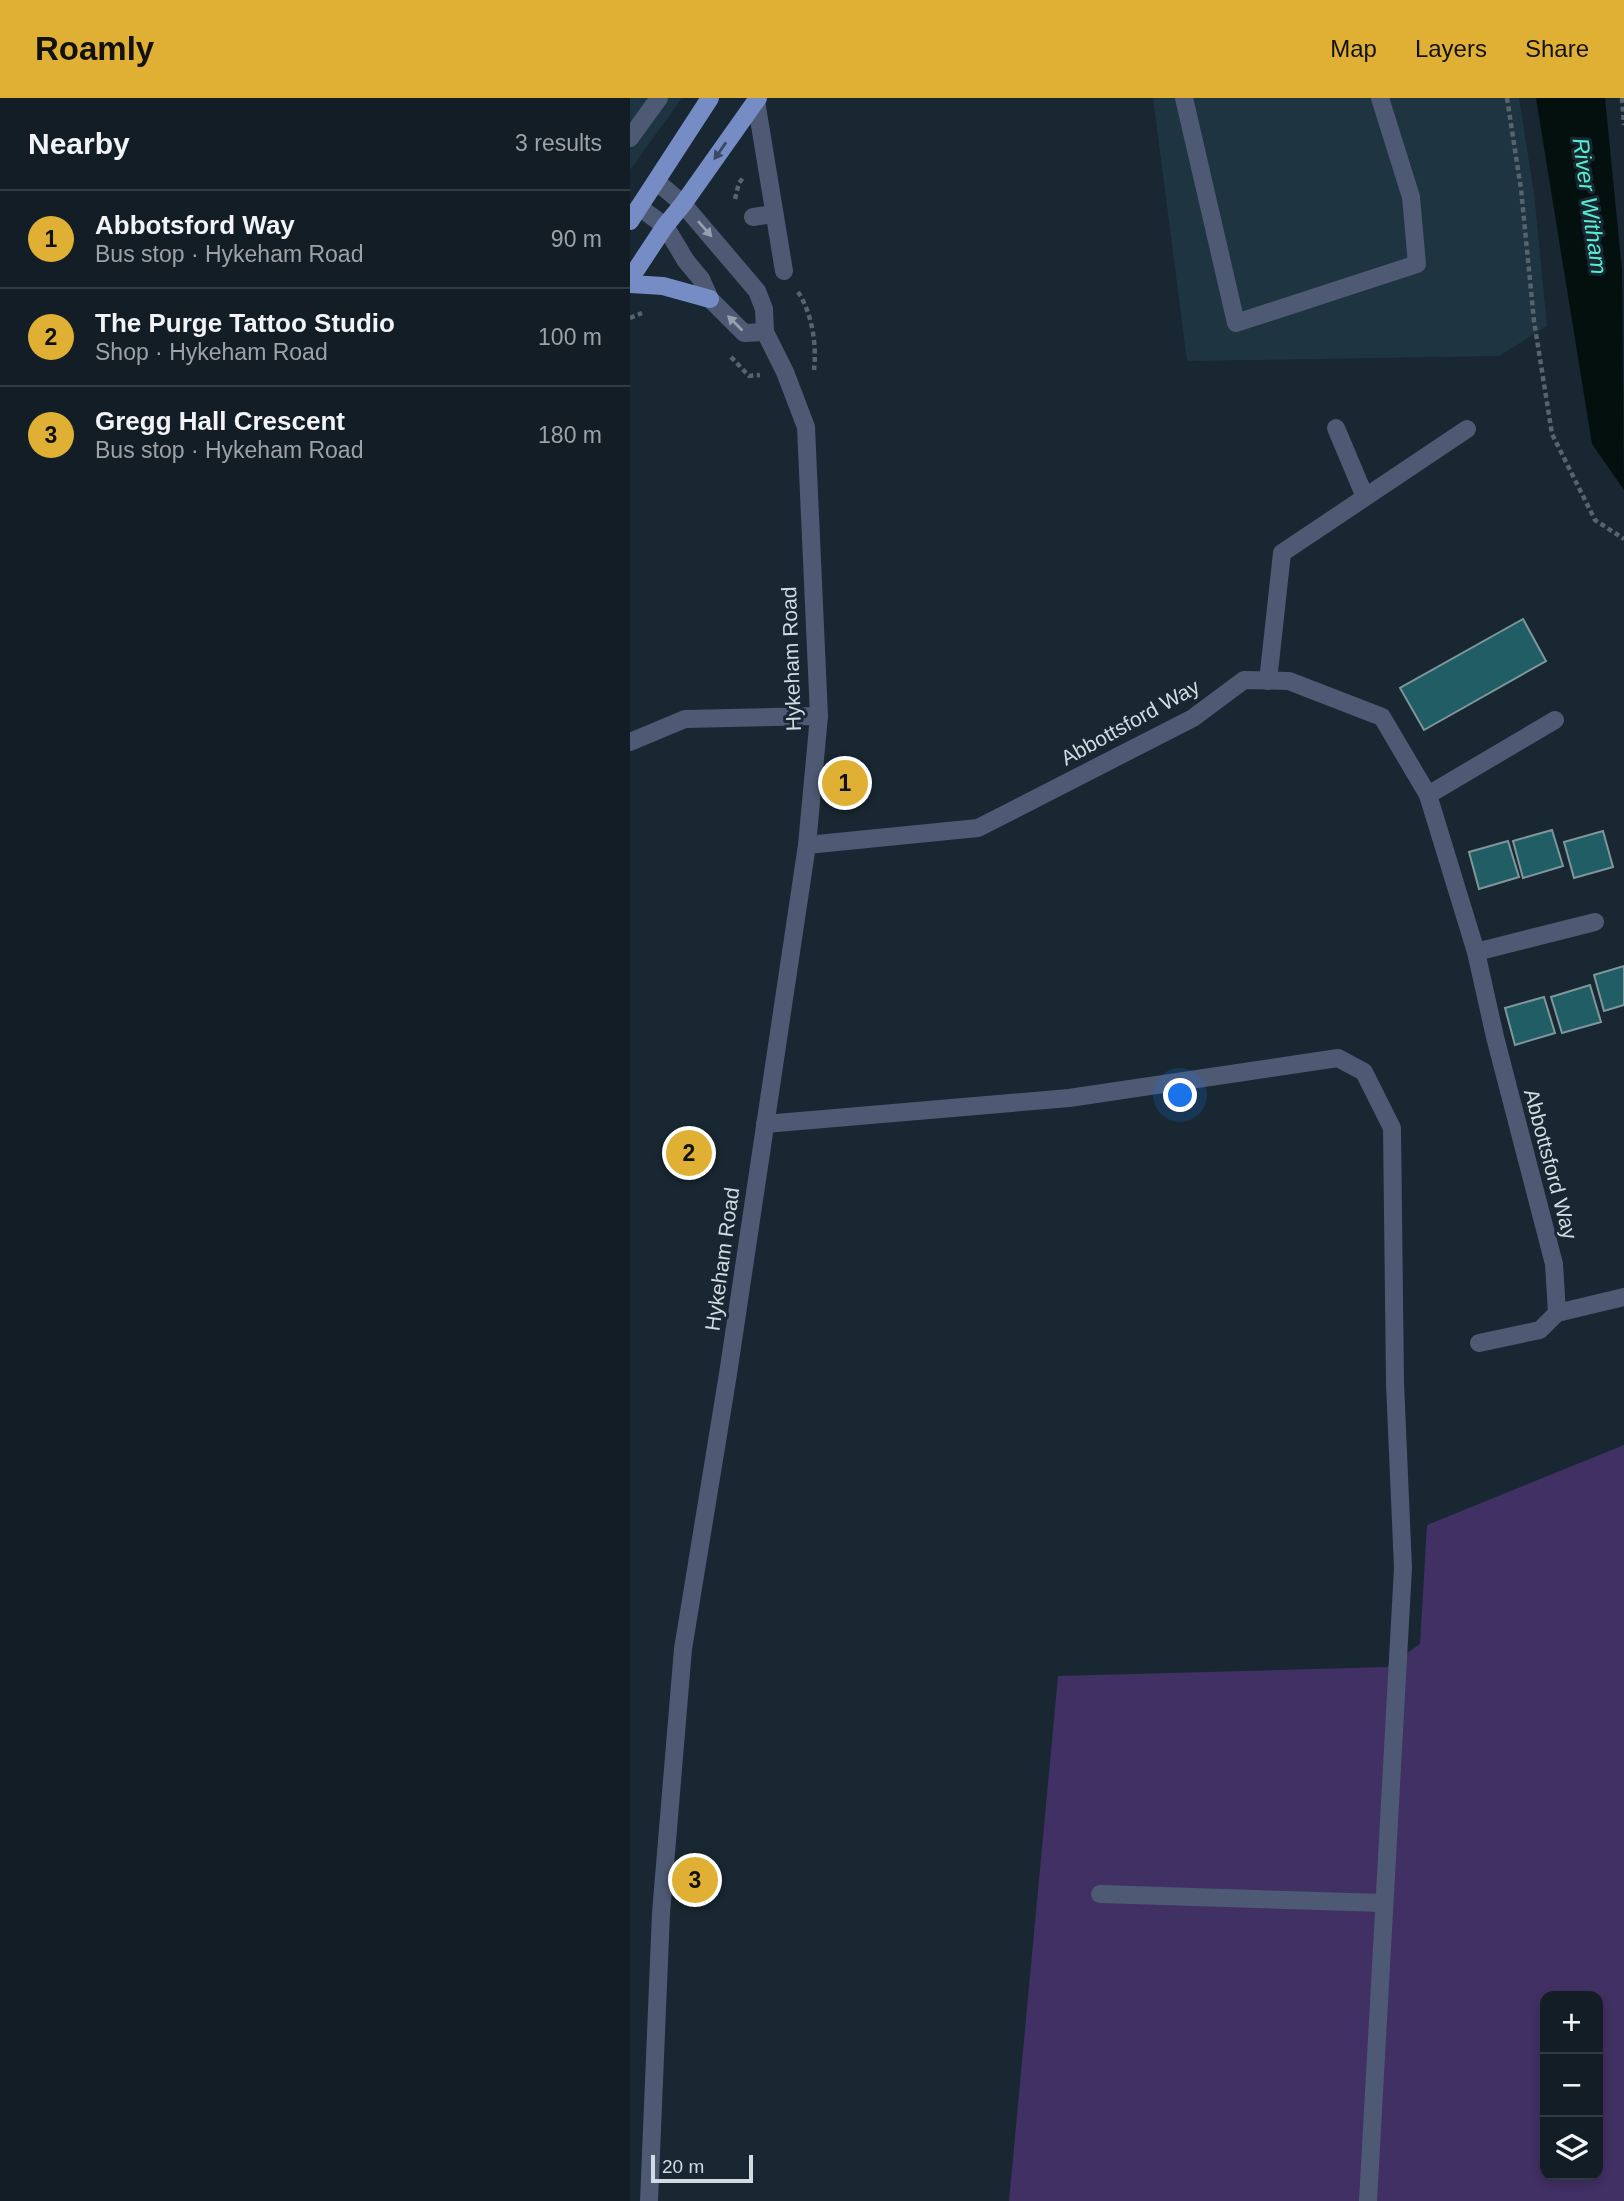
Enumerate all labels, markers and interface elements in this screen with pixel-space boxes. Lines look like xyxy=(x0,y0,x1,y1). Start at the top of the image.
text: Roamly xyxy=(35,30,154,67)
text: Map xyxy=(1330,35,1377,62)
text: Layers xyxy=(1415,35,1487,62)
text: Share xyxy=(1525,35,1589,62)
text: Nearby xyxy=(28,127,130,160)
text: 3 results xyxy=(515,130,602,156)
water label: River Witham xyxy=(1568,136,1612,276)
one-way arrow xyxy=(713,142,727,160)
text: Abbotsford Way xyxy=(95,210,295,240)
one-way arrow xyxy=(697,220,712,237)
text: 1 xyxy=(45,226,57,252)
text: 90 m xyxy=(551,226,602,252)
text: Bus stop · Hykeham Road xyxy=(95,241,363,267)
text: The Purge Tattoo Studio xyxy=(95,308,395,338)
one-way arrow xyxy=(727,315,743,332)
text: 2 xyxy=(45,324,57,350)
text: 100 m xyxy=(538,324,602,350)
text: Shop · Hykeham Road xyxy=(95,339,328,365)
text: Gregg Hall Crescent xyxy=(95,406,345,436)
text: 3 xyxy=(45,422,57,448)
text: 180 m xyxy=(538,422,602,448)
text: Bus stop · Hykeham Road xyxy=(95,437,363,463)
street label: Hykeham Road xyxy=(777,586,805,732)
street label: Abbottsford Way xyxy=(1057,674,1204,770)
pin: 1 xyxy=(822,757,868,809)
your location xyxy=(1163,1078,1197,1112)
street label: Abbottsford Way xyxy=(1520,1086,1582,1242)
pin: 2 xyxy=(666,1127,712,1179)
street label: Hykeham Road xyxy=(701,1186,743,1332)
pin: 3 xyxy=(672,1854,718,1906)
map controls xyxy=(1540,1991,1603,2180)
button: + xyxy=(1540,1991,1603,2054)
button: − xyxy=(1540,2054,1603,2117)
button: layers xyxy=(1540,2117,1603,2180)
scale bar xyxy=(651,2152,752,2184)
text: 20 m xyxy=(662,2156,704,2177)

